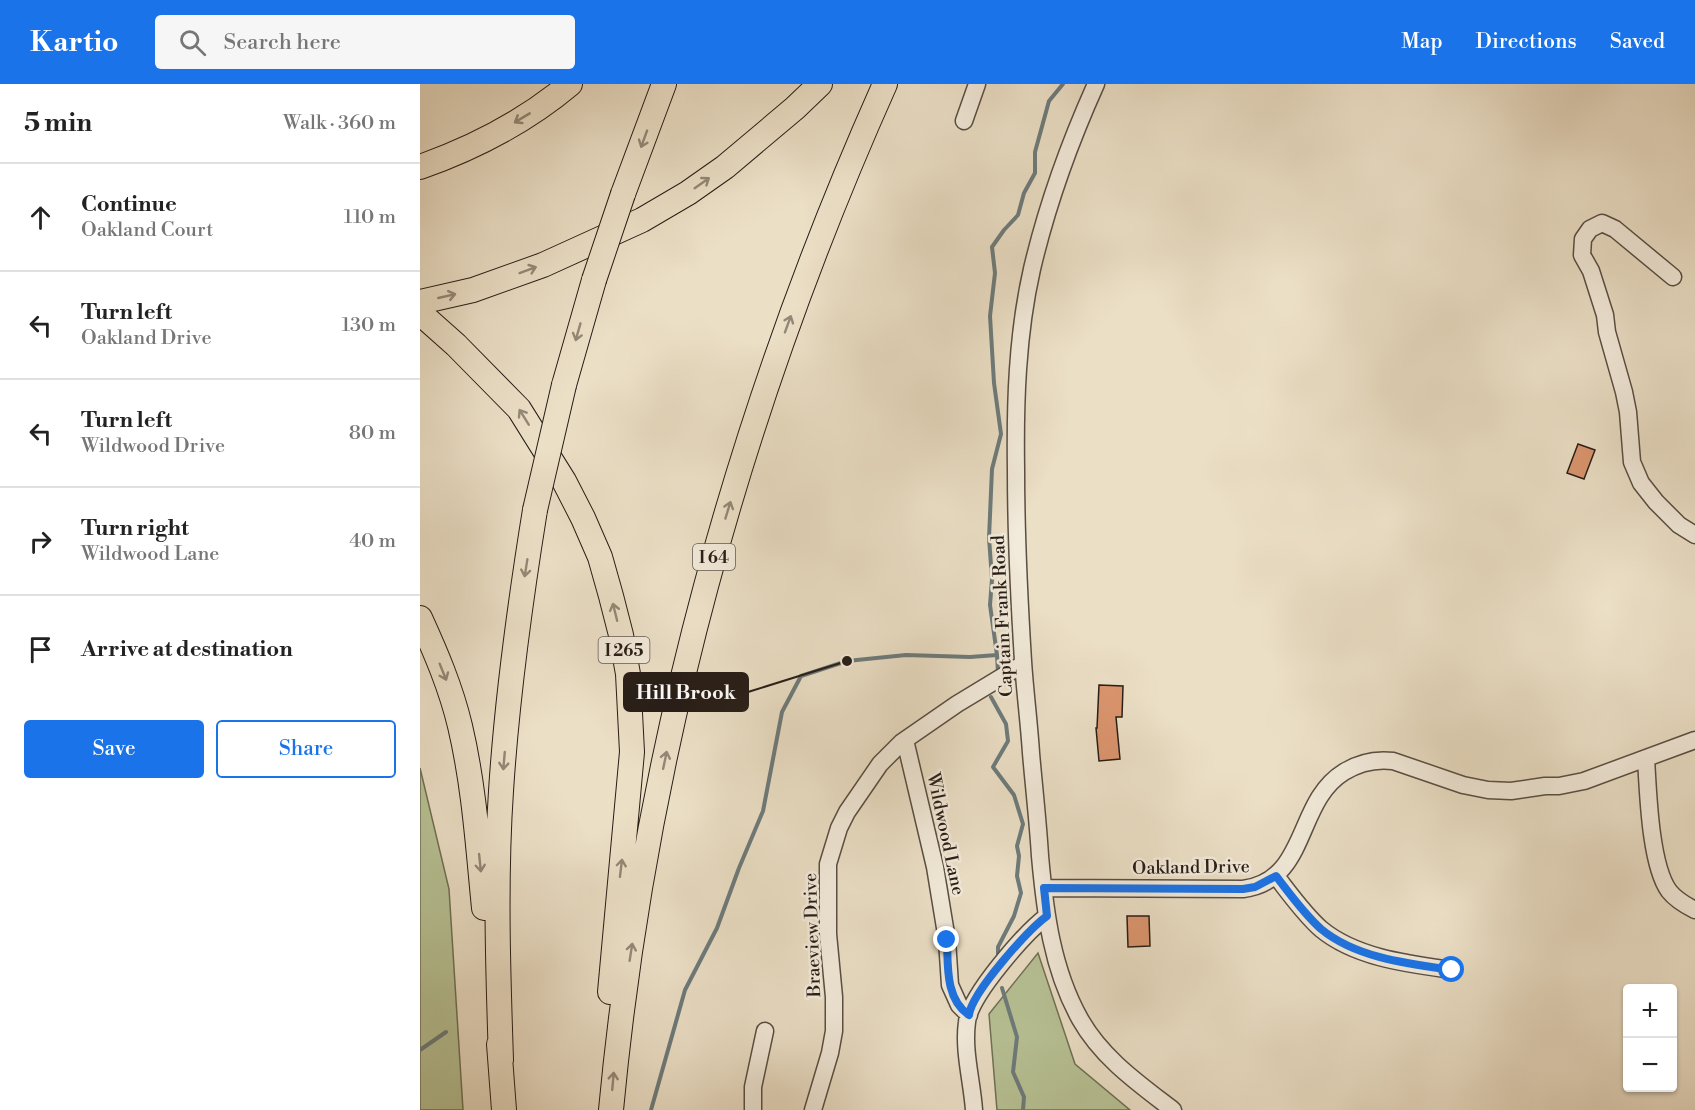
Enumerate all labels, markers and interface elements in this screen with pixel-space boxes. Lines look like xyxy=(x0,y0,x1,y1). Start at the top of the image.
search box xyxy=(155,15,575,69)
text: Kartio xyxy=(30,25,119,60)
icon: search xyxy=(176,26,209,59)
text: Search here xyxy=(224,29,341,56)
text: Map xyxy=(1401,29,1443,55)
text: Directions xyxy=(1476,29,1577,55)
text: Saved xyxy=(1610,29,1665,55)
text: 5 min xyxy=(24,107,92,139)
text: Walk · 360 m xyxy=(283,111,396,136)
one-way arrow xyxy=(514,113,531,125)
one-way arrow xyxy=(637,129,648,148)
one-way arrow xyxy=(694,177,710,189)
text: Continue xyxy=(81,191,177,218)
icon: ahead xyxy=(24,201,57,234)
text: 110 m xyxy=(344,205,396,230)
text: Oakland Court xyxy=(81,218,213,243)
one-way arrow xyxy=(518,263,537,274)
one-way arrow xyxy=(437,290,456,302)
text: Turn left xyxy=(81,299,172,326)
icon: left xyxy=(24,309,57,342)
text: 130 m xyxy=(341,313,396,338)
one-way arrow xyxy=(784,316,795,334)
one-way arrow xyxy=(572,322,583,341)
text: Oakland Drive xyxy=(81,326,212,351)
text: Turn left xyxy=(81,407,172,434)
one-way arrow xyxy=(518,409,531,426)
icon: left xyxy=(24,417,57,450)
text: 80 m xyxy=(349,421,396,446)
text: Wildwood Drive xyxy=(81,434,225,459)
one-way arrow xyxy=(723,501,734,520)
text: Turn right xyxy=(81,515,189,542)
icon: right xyxy=(24,525,57,558)
text: 40 m xyxy=(349,529,396,554)
street label: Captain Frank Road xyxy=(987,534,1018,697)
text: Wildwood Lane xyxy=(81,542,219,567)
road number: I 64 xyxy=(693,544,735,570)
one-way arrow xyxy=(520,557,531,577)
one-way arrow xyxy=(609,603,621,622)
icon: arrive xyxy=(24,633,57,666)
text: Arrive at destination xyxy=(81,636,293,663)
road number: I 265 xyxy=(598,637,650,663)
one-way arrow xyxy=(438,662,449,680)
callout: Hill Brook xyxy=(624,673,748,711)
text: Hill Brook xyxy=(636,681,737,706)
button: Save xyxy=(24,720,204,778)
button: Share xyxy=(216,720,396,778)
one-way arrow xyxy=(498,751,509,771)
one-way arrow xyxy=(660,751,672,770)
street label: Wildwood Lane xyxy=(921,770,970,897)
one-way arrow xyxy=(475,852,486,872)
street label: Oakland Drive xyxy=(1132,855,1250,880)
one-way arrow xyxy=(616,858,627,878)
street label: Braeview Drive xyxy=(799,872,826,999)
route end xyxy=(933,926,959,952)
one-way arrow xyxy=(625,942,636,962)
route start xyxy=(1438,956,1464,982)
map controls xyxy=(1623,984,1677,1092)
button: + xyxy=(1623,984,1677,1038)
button: − xyxy=(1623,1038,1677,1092)
one-way arrow xyxy=(608,1071,619,1091)

